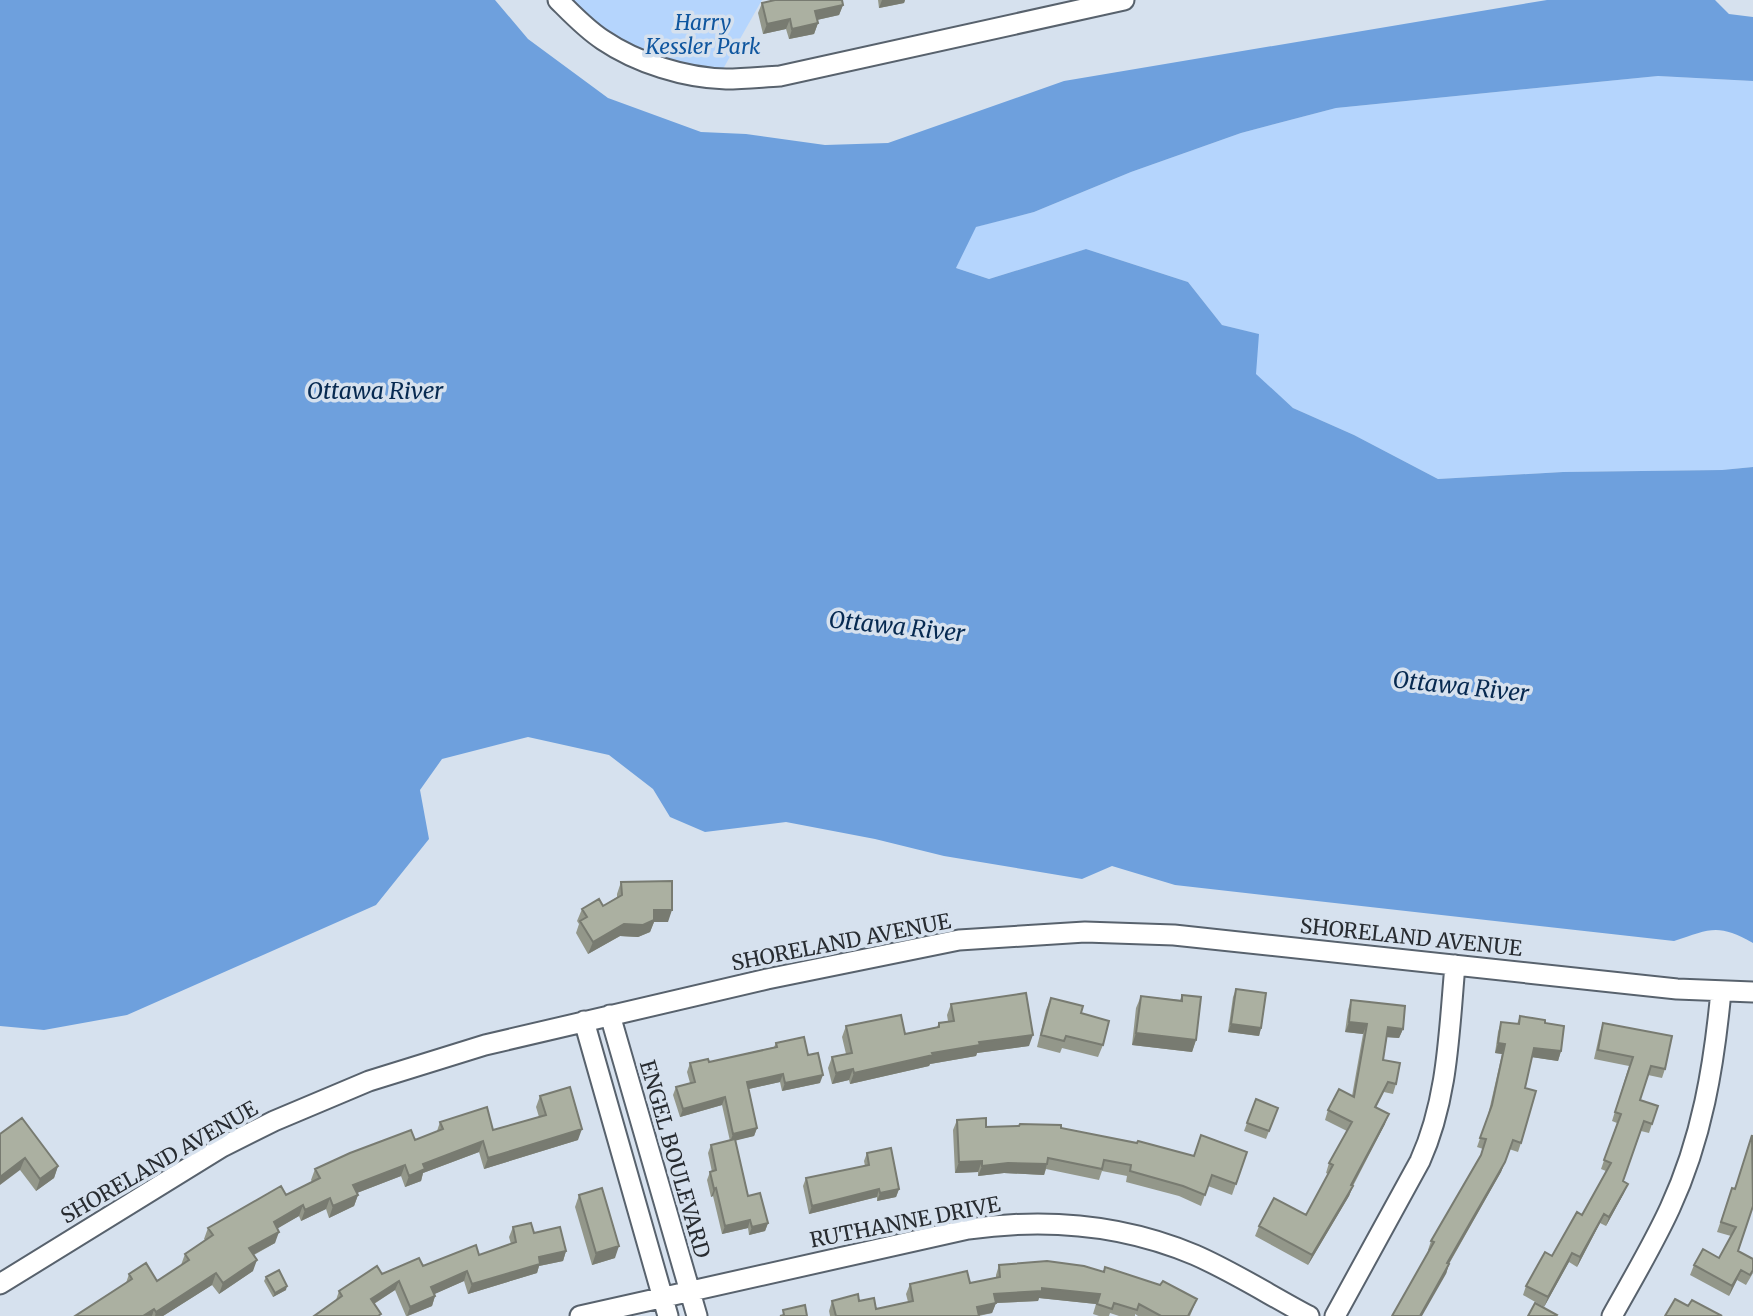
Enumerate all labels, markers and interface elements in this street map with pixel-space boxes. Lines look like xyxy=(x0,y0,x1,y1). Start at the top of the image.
park label: Harry Kessler Park xyxy=(645,9,761,60)
water label: Ottawa River xyxy=(307,376,444,405)
water label: Ottawa River xyxy=(827,604,967,648)
water label: Ottawa River xyxy=(1391,664,1531,708)
street label: SHORELAND AVENUE xyxy=(729,907,954,977)
street label: SHORELAND AVENUE xyxy=(1299,912,1524,962)
street label: ENGEL BOULEVARD xyxy=(634,1057,716,1261)
street label: SHORELAND AVENUE xyxy=(56,1094,263,1229)
street label: RUTHANNE DRIVE xyxy=(808,1190,1003,1254)

